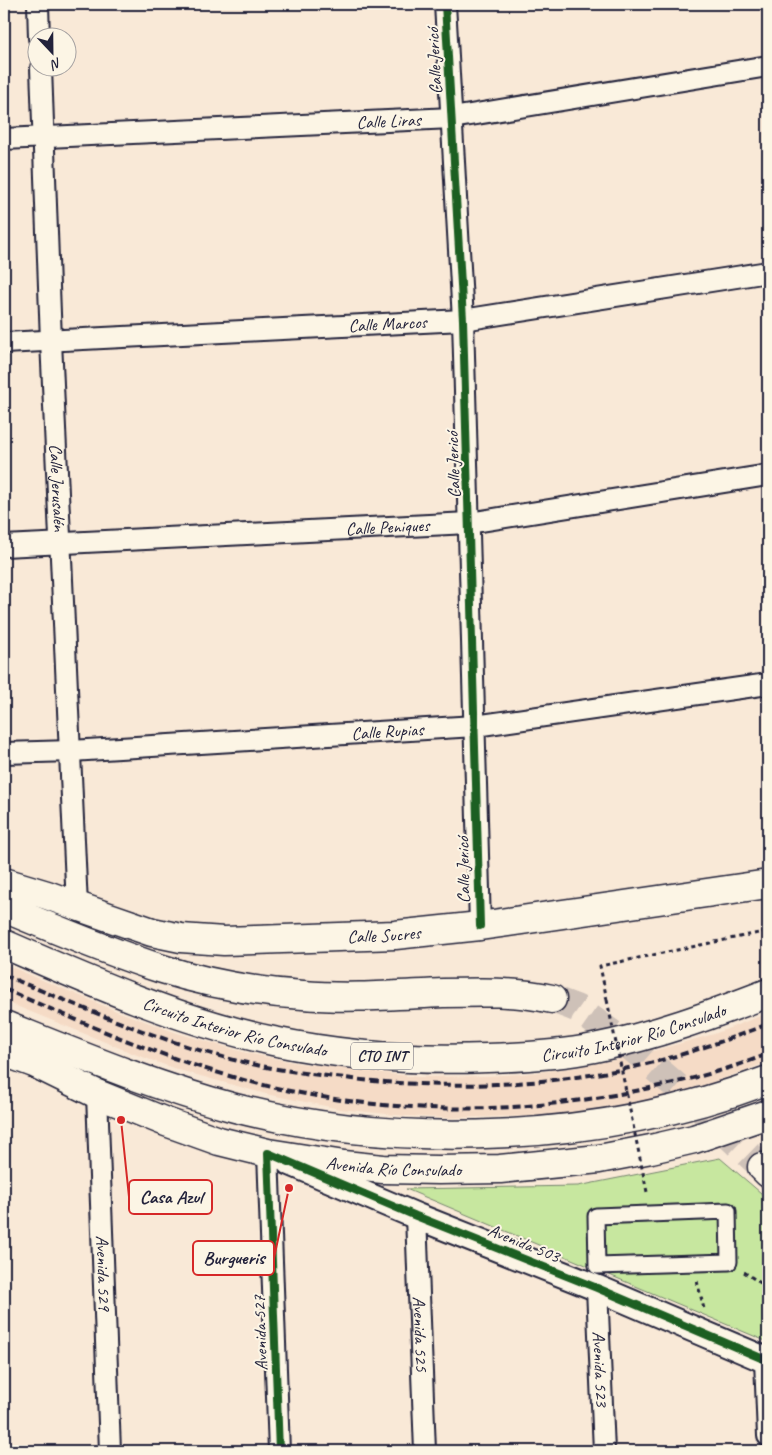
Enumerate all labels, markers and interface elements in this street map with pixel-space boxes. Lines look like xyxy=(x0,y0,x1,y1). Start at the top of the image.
street label: Calle Jericó xyxy=(421,25,447,95)
north arrow xyxy=(28,28,78,78)
text: N xyxy=(47,54,64,74)
street label: Calle Liras xyxy=(356,108,423,133)
street label: Calle Marcos xyxy=(348,311,429,337)
street label: Calle Jericó xyxy=(441,429,465,499)
street label: Calle Jerusalén xyxy=(45,443,71,533)
street label: Calle Peniques xyxy=(345,514,432,540)
street label: Calle Rupias xyxy=(351,718,426,745)
street label: Calle Jericó xyxy=(451,834,475,903)
street label: Calle Sucres xyxy=(347,921,423,948)
street label: Circuito Interior Río Consulado xyxy=(140,992,330,1062)
street label: Circuito Interior Río Consulado xyxy=(541,998,730,1066)
road number: CTO INT xyxy=(351,1042,413,1070)
street label: Avenida Río Consulado xyxy=(325,1151,463,1181)
callout: Casa Azul xyxy=(129,1180,212,1214)
text: Casa Azul xyxy=(140,1185,206,1209)
street label: Avenida 503 xyxy=(485,1219,565,1268)
street label: Avenida 529 xyxy=(91,1235,116,1313)
callout: Burgueris xyxy=(193,1241,274,1275)
text: Burgueris xyxy=(203,1246,267,1270)
street label: Avenida 527 xyxy=(248,1294,272,1371)
street label: Avenida 525 xyxy=(408,1296,433,1373)
street label: Avenida 523 xyxy=(588,1331,613,1409)

